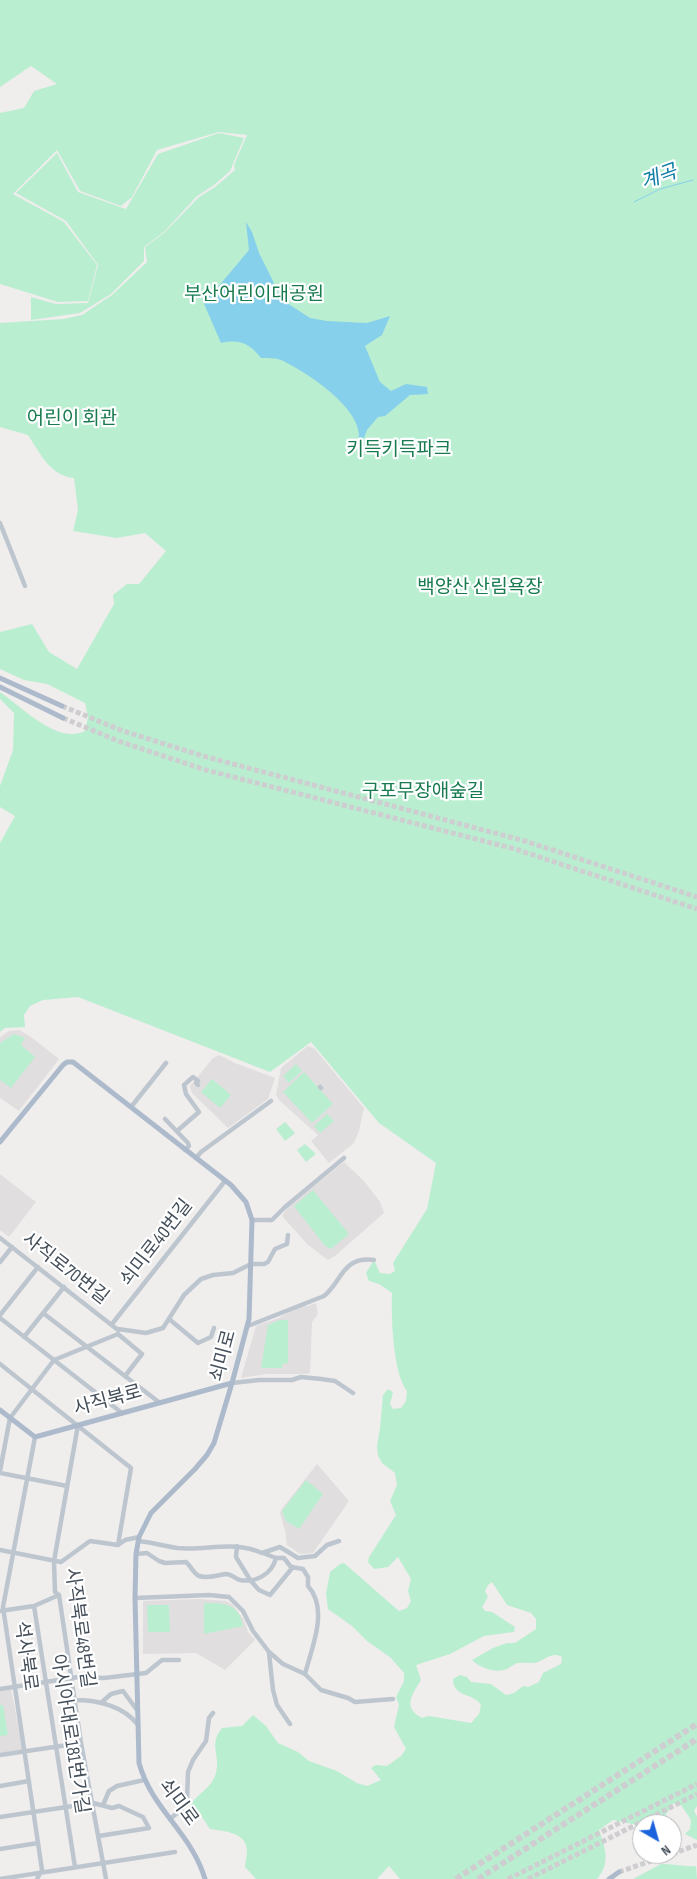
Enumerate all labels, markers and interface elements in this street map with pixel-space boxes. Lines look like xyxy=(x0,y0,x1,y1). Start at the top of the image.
water label: 계곡 xyxy=(638,160,680,196)
park label: 부산어린이대공원 xyxy=(184,284,324,306)
park label: 어린이 회관 xyxy=(27,408,117,430)
park label: 키득키득파크 xyxy=(347,439,451,461)
park label: 백양산 산림욕장 xyxy=(417,577,543,599)
park label: 구포무장애숲길 xyxy=(362,781,484,803)
street label: 쇠미로40번길 xyxy=(116,1195,198,1291)
street label: 사직로70번길 xyxy=(17,1228,113,1310)
street label: 쇠미로 xyxy=(206,1328,242,1384)
street label: 사직북로 xyxy=(71,1381,145,1421)
street label: 사직북로48번길 xyxy=(59,1566,99,1690)
street label: 석사북로 xyxy=(9,1620,41,1692)
street label: 아시아대로181번가길 xyxy=(45,1652,93,1816)
street label: 쇠미로 xyxy=(153,1775,203,1831)
north arrow xyxy=(632,1814,682,1864)
text: N xyxy=(658,1841,674,1859)

